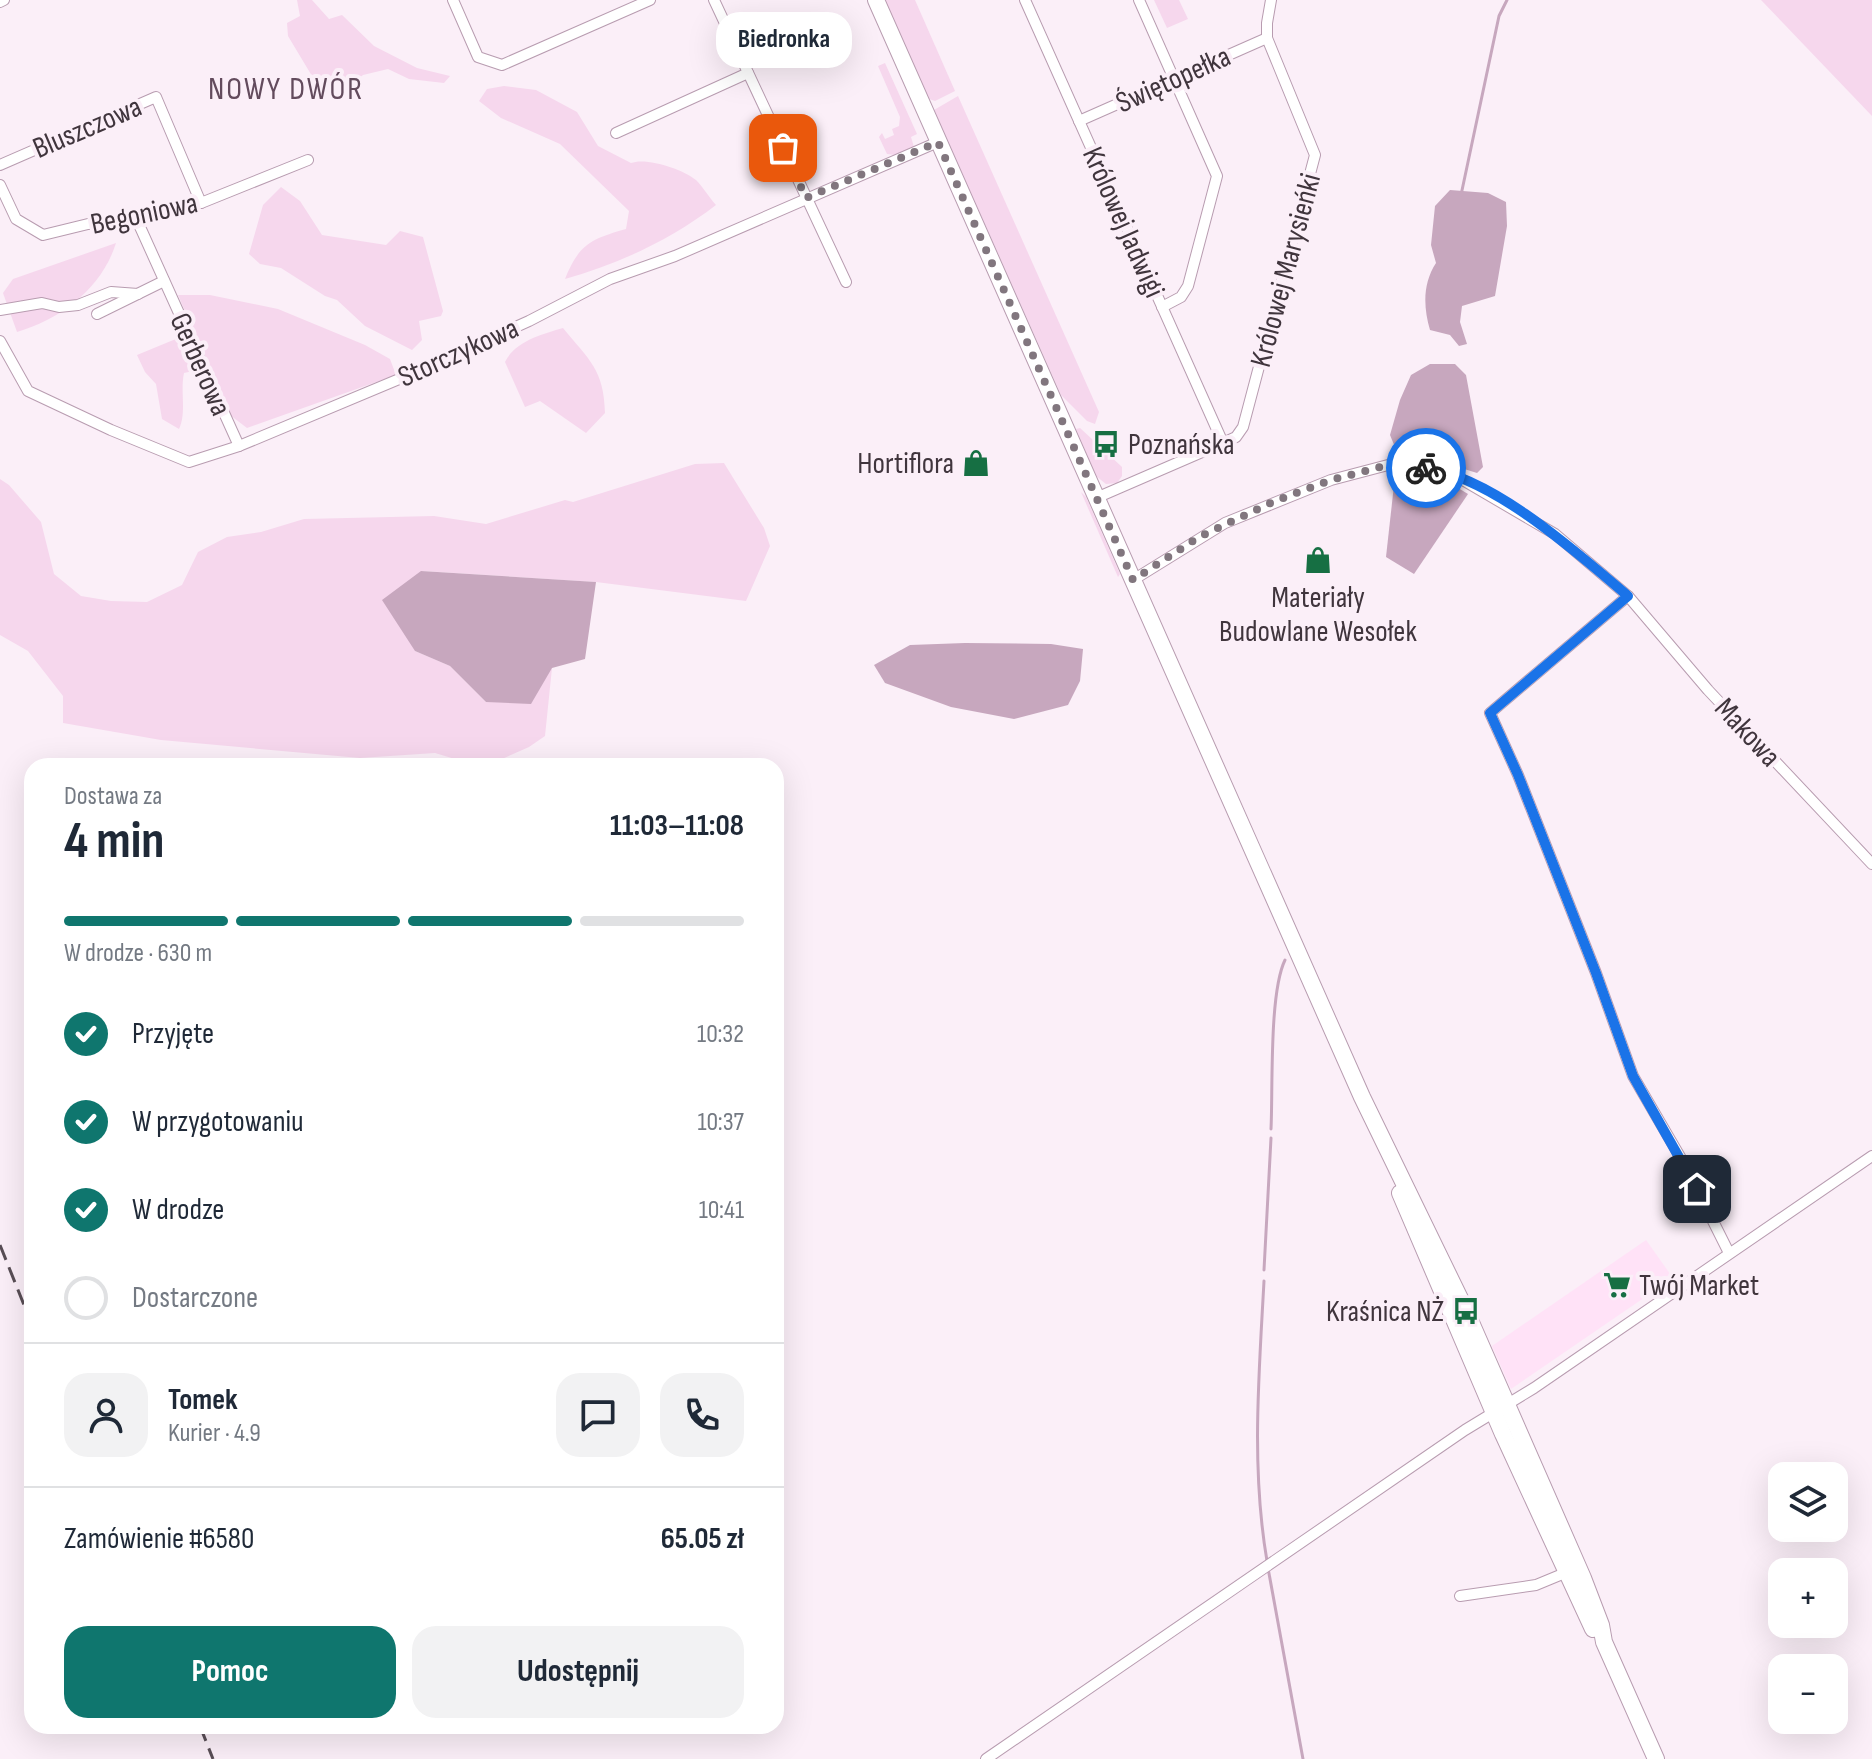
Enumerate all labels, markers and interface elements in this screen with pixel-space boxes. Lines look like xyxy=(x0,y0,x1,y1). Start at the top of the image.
callout: Biedronka xyxy=(715,12,851,68)
text: Biedronka xyxy=(738,24,830,55)
street label: Świętopełka xyxy=(1111,39,1236,121)
district label: NOWY DWÓR xyxy=(208,70,364,109)
street label: Bluszczowa xyxy=(28,89,147,167)
pin xyxy=(749,114,817,182)
icon: bag xyxy=(761,126,805,170)
street label: Królowej Jadwigi xyxy=(1074,142,1172,303)
street label: Królowej Marysieńki xyxy=(1243,170,1329,371)
street label: Begoniowa xyxy=(87,185,201,243)
street label: Gerberowa xyxy=(162,307,239,421)
street label: Storczykowa xyxy=(393,310,524,395)
place label: Poznańska xyxy=(1128,427,1235,463)
courier xyxy=(1386,428,1466,508)
bus stop icon: Poznańska xyxy=(1091,429,1121,459)
place label: Hortiflora xyxy=(857,446,954,482)
icon: bike xyxy=(1404,446,1448,490)
shop icon: Hortiflora xyxy=(961,448,991,478)
shop icon: Materiały Budowlane Wesołek xyxy=(1303,545,1333,575)
place label: Materiały Budowlane Wesołek xyxy=(1219,580,1417,650)
street label: Makowa xyxy=(1707,691,1788,774)
text: Dostawa za xyxy=(64,781,162,812)
text: 11:03–11:08 xyxy=(610,808,744,844)
text: 4 min xyxy=(64,810,164,873)
text: W drodze · 630 m xyxy=(64,938,212,969)
icon: check xyxy=(64,1012,108,1056)
text: Przyjęte xyxy=(132,1016,214,1052)
text: 10:32 xyxy=(697,1019,744,1050)
icon: check xyxy=(64,1100,108,1144)
text: W przygotowaniu xyxy=(132,1104,304,1140)
text: 10:37 xyxy=(697,1107,744,1138)
pin xyxy=(1663,1155,1731,1223)
icon: home xyxy=(1675,1167,1719,1211)
icon: check xyxy=(64,1188,108,1232)
text: W drodze xyxy=(132,1192,224,1228)
text: 10:41 xyxy=(699,1195,744,1226)
place label: Twój Market xyxy=(1639,1268,1759,1304)
supermarket icon: Twój Market xyxy=(1602,1270,1632,1300)
text: Dostarczone xyxy=(132,1280,258,1316)
place label: Kraśnica NŻ xyxy=(1326,1294,1444,1330)
bus stop icon: Kraśnica NŻ xyxy=(1451,1296,1481,1326)
button: person xyxy=(64,1373,148,1457)
button: chat xyxy=(556,1373,640,1457)
button: phone xyxy=(660,1373,744,1457)
text: Tomek xyxy=(168,1382,238,1418)
text: Kurier · 4.9 xyxy=(168,1418,261,1449)
map controls xyxy=(1768,1462,1848,1734)
button: layers xyxy=(1768,1462,1848,1542)
text: Zamówienie #6580 xyxy=(64,1521,254,1557)
text: 65.05 zł xyxy=(661,1521,744,1557)
button: + xyxy=(1768,1558,1848,1638)
button: Pomoc xyxy=(64,1626,396,1718)
button: Udostępnij xyxy=(412,1626,744,1718)
button: − xyxy=(1768,1654,1848,1734)

